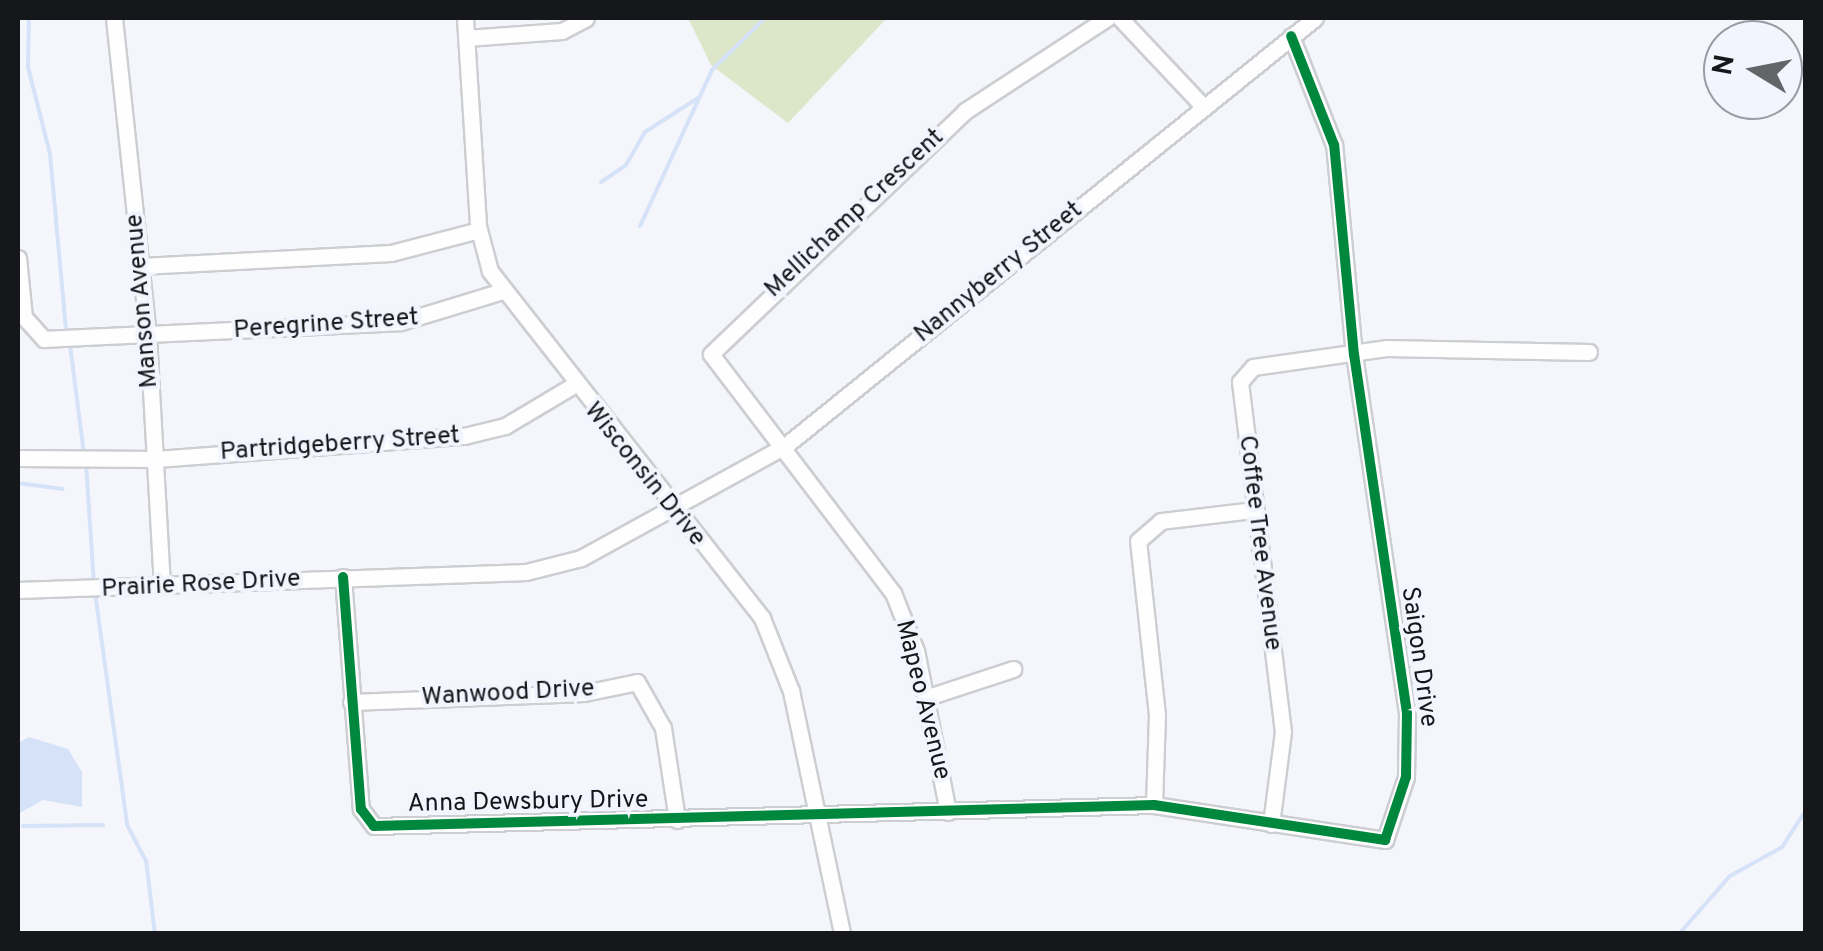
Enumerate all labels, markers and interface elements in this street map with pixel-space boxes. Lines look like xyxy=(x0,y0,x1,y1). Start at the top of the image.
north arrow xyxy=(1703,20,1803,120)
text: N xyxy=(1706,52,1745,78)
street label: Mellichamp Crescent xyxy=(759,123,951,305)
street label: Nannyberry Street xyxy=(909,196,1089,350)
street label: Manson Avenue xyxy=(120,212,166,390)
street label: Peregrine Street xyxy=(233,304,419,346)
street label: Wisconsin Drive xyxy=(577,397,711,553)
street label: Partridgeberry Street xyxy=(219,422,461,468)
street label: Coffee Tree Avenue xyxy=(1231,433,1287,653)
street label: Prairie Rose Drive xyxy=(101,565,301,605)
street label: Saigon Drive xyxy=(1393,585,1443,729)
street label: Mapeo Avenue xyxy=(888,616,956,784)
street label: Wanwood Drive xyxy=(421,674,595,714)
street label: Anna Dewsbury Drive xyxy=(407,786,649,820)

